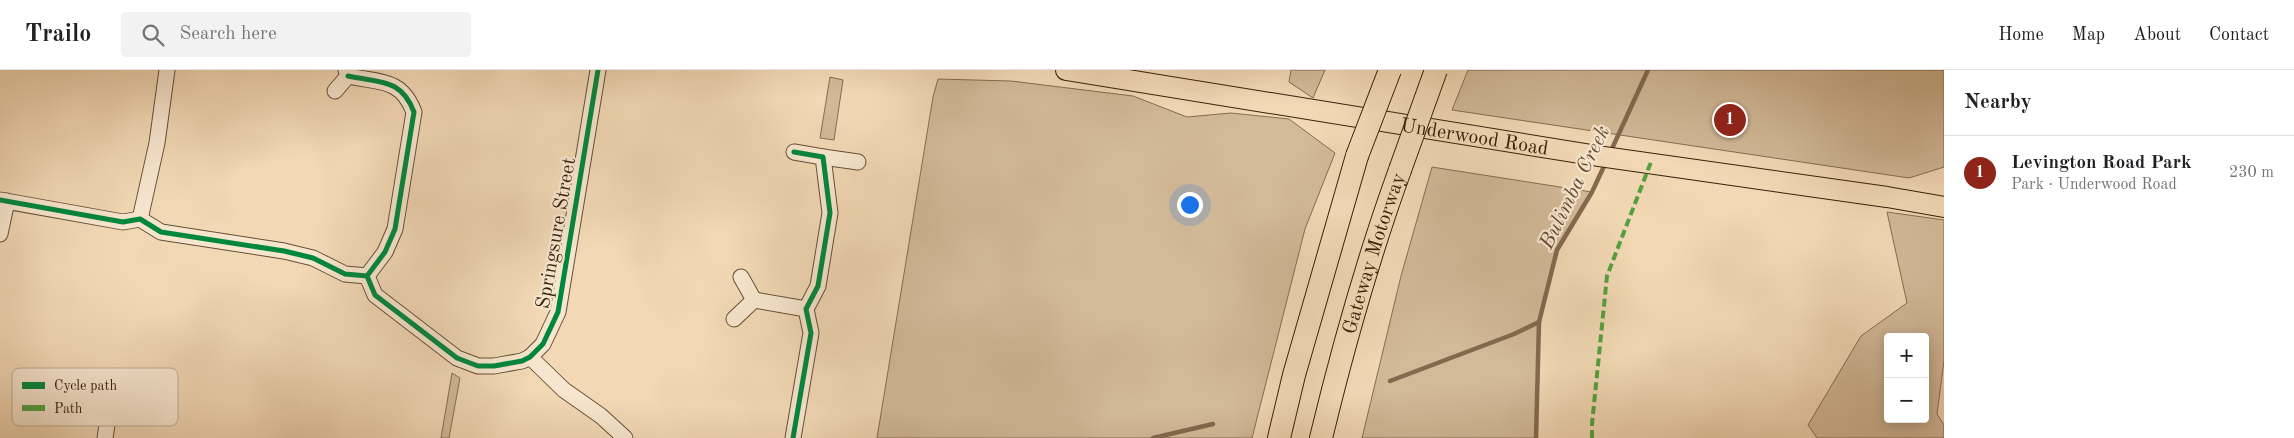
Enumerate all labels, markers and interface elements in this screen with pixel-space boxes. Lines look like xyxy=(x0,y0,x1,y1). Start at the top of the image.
search box xyxy=(121,12,471,57)
icon: search xyxy=(139,21,167,49)
text: Trailo xyxy=(25,23,91,47)
text: Search here xyxy=(179,25,277,44)
text: Home xyxy=(1998,26,2044,44)
text: Map xyxy=(2072,26,2105,44)
text: About xyxy=(2133,26,2181,44)
text: Contact xyxy=(2209,26,2269,44)
text: Nearby xyxy=(1964,92,2032,113)
pin: 1 xyxy=(1714,101,1746,139)
street label: Underwood Road xyxy=(1399,116,1550,160)
water label: Bulimba Creek xyxy=(1536,123,1614,254)
text: Levington Road Park xyxy=(2011,154,2192,173)
street label: Springsure Street xyxy=(534,156,580,311)
text: 1 xyxy=(1975,165,1985,181)
text: 230 m xyxy=(2229,165,2274,181)
street label: Gateway Motorway xyxy=(1340,170,1410,337)
text: Park · Underwood Road xyxy=(2011,177,2177,193)
your location xyxy=(1177,192,1203,218)
map controls xyxy=(1884,333,1929,423)
button: + xyxy=(1884,333,1929,378)
legend xyxy=(12,368,178,426)
button: − xyxy=(1884,378,1929,423)
text: Cycle path xyxy=(54,379,117,393)
text: Path xyxy=(54,402,83,416)

